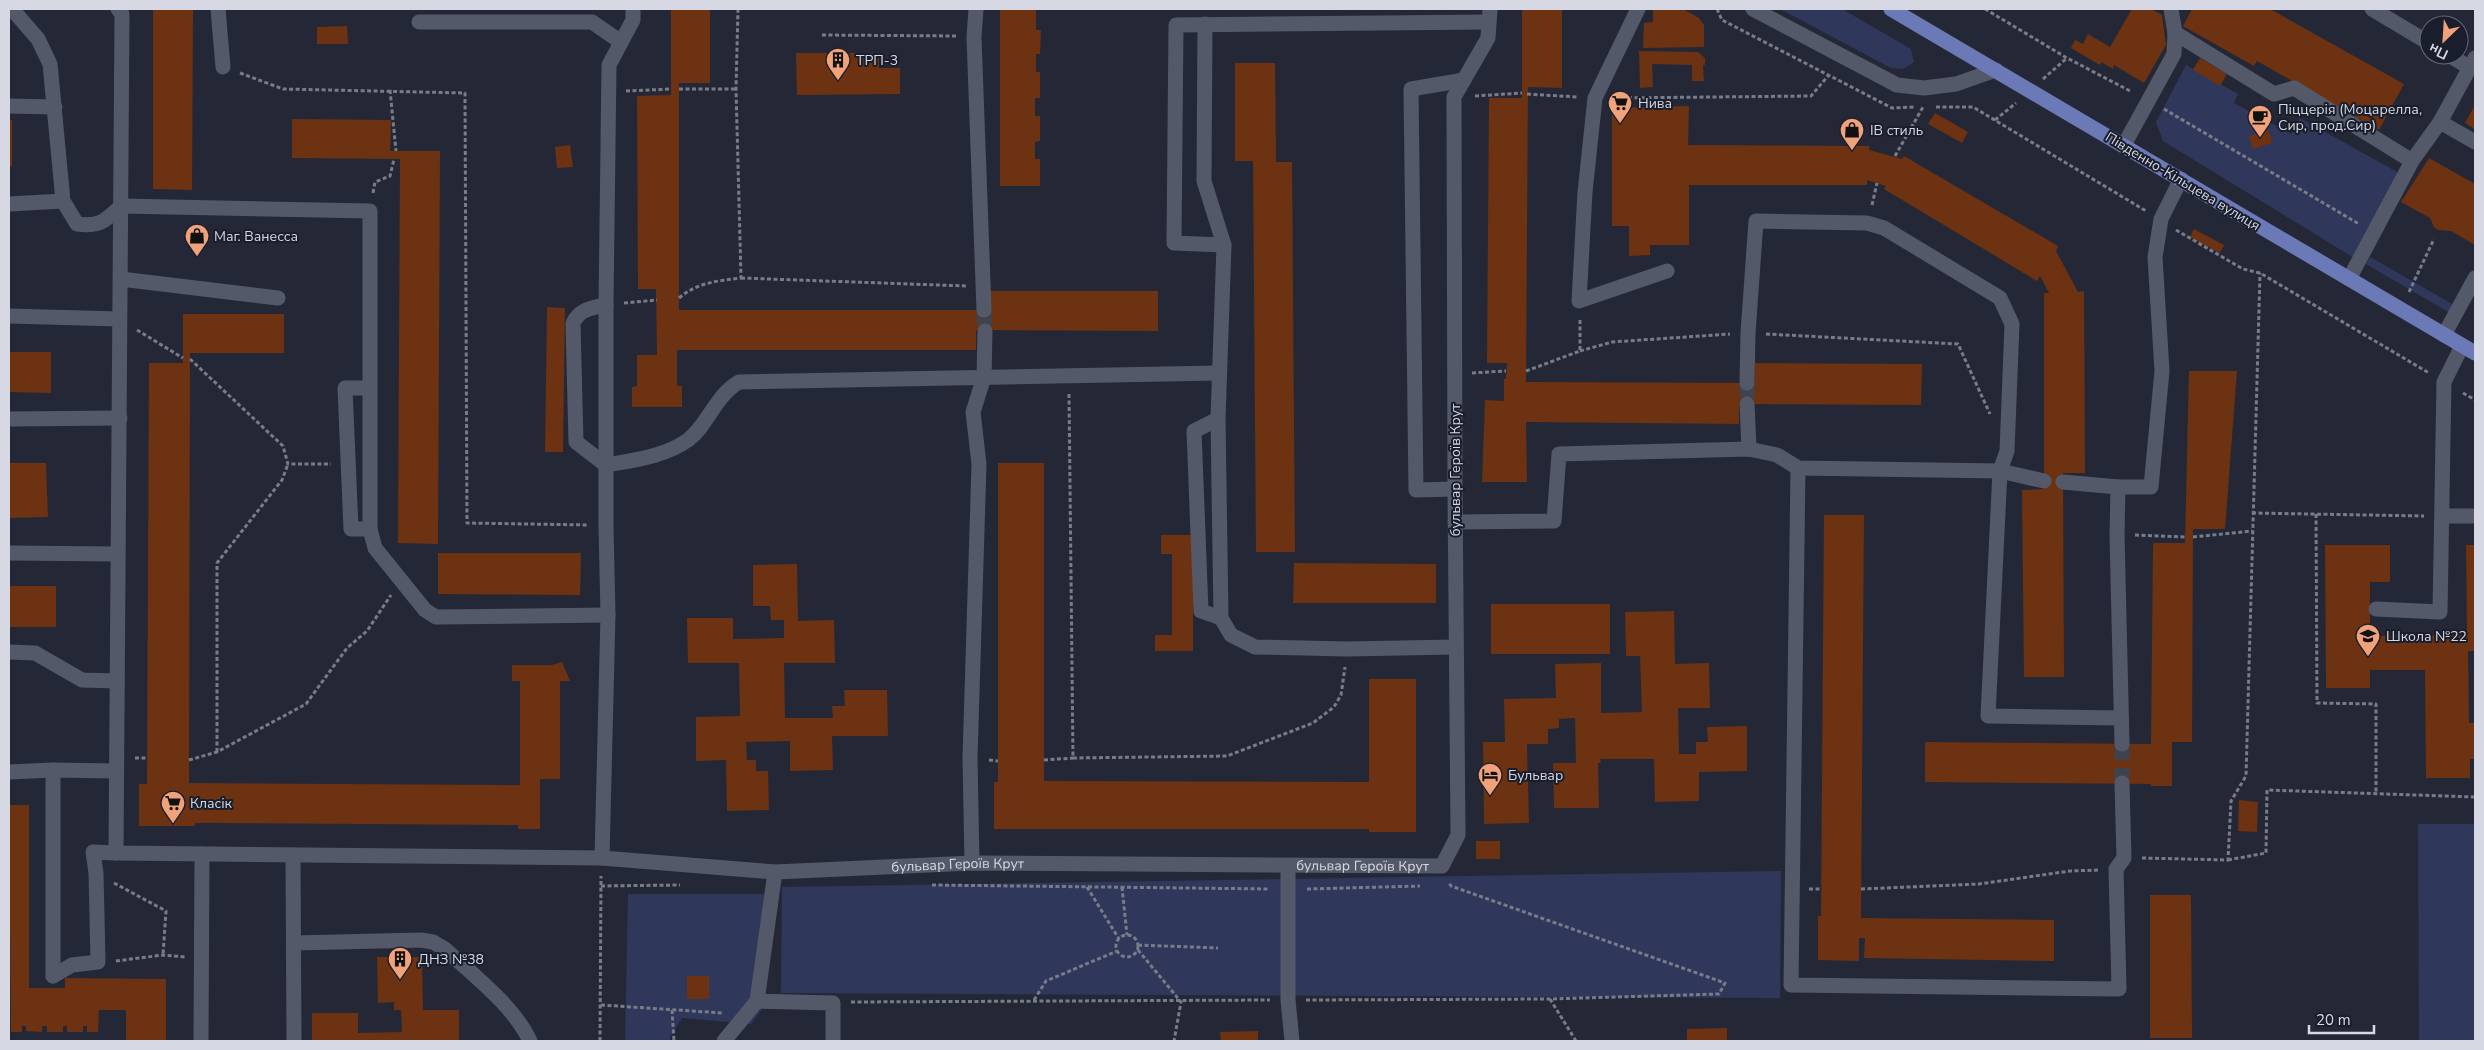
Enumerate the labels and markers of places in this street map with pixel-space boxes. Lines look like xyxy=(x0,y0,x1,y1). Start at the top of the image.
building icon: ТРП-3 xyxy=(825,47,851,81)
place label: ТРП-3 xyxy=(856,51,898,70)
supermarket icon: Нива xyxy=(1607,90,1633,124)
place label: Нива xyxy=(1638,94,1672,113)
place label: Піццерія (Моцарелла, Сир, прод.Сир) xyxy=(2278,100,2422,135)
cafe icon: Піццерія (Моцарелла, Сир, прод.Сир) xyxy=(2247,104,2273,138)
shop icon: ІВ стиль xyxy=(1839,117,1865,151)
place label: ІВ стиль xyxy=(1870,121,1923,140)
shop icon: Маг. Ванесса xyxy=(184,223,210,257)
place label: Маг. Ванесса xyxy=(214,227,298,246)
school or university icon: Школа №22 xyxy=(2355,623,2381,657)
place label: Школа №22 xyxy=(2386,627,2467,646)
hotel icon: Бульвар xyxy=(1477,762,1503,796)
place label: Бульвар xyxy=(1508,766,1563,785)
supermarket icon: Класік xyxy=(160,790,186,824)
place label: Класік xyxy=(190,794,233,813)
building icon: ДНЗ №38 xyxy=(387,946,413,980)
place label: ДНЗ №38 xyxy=(418,950,484,969)

